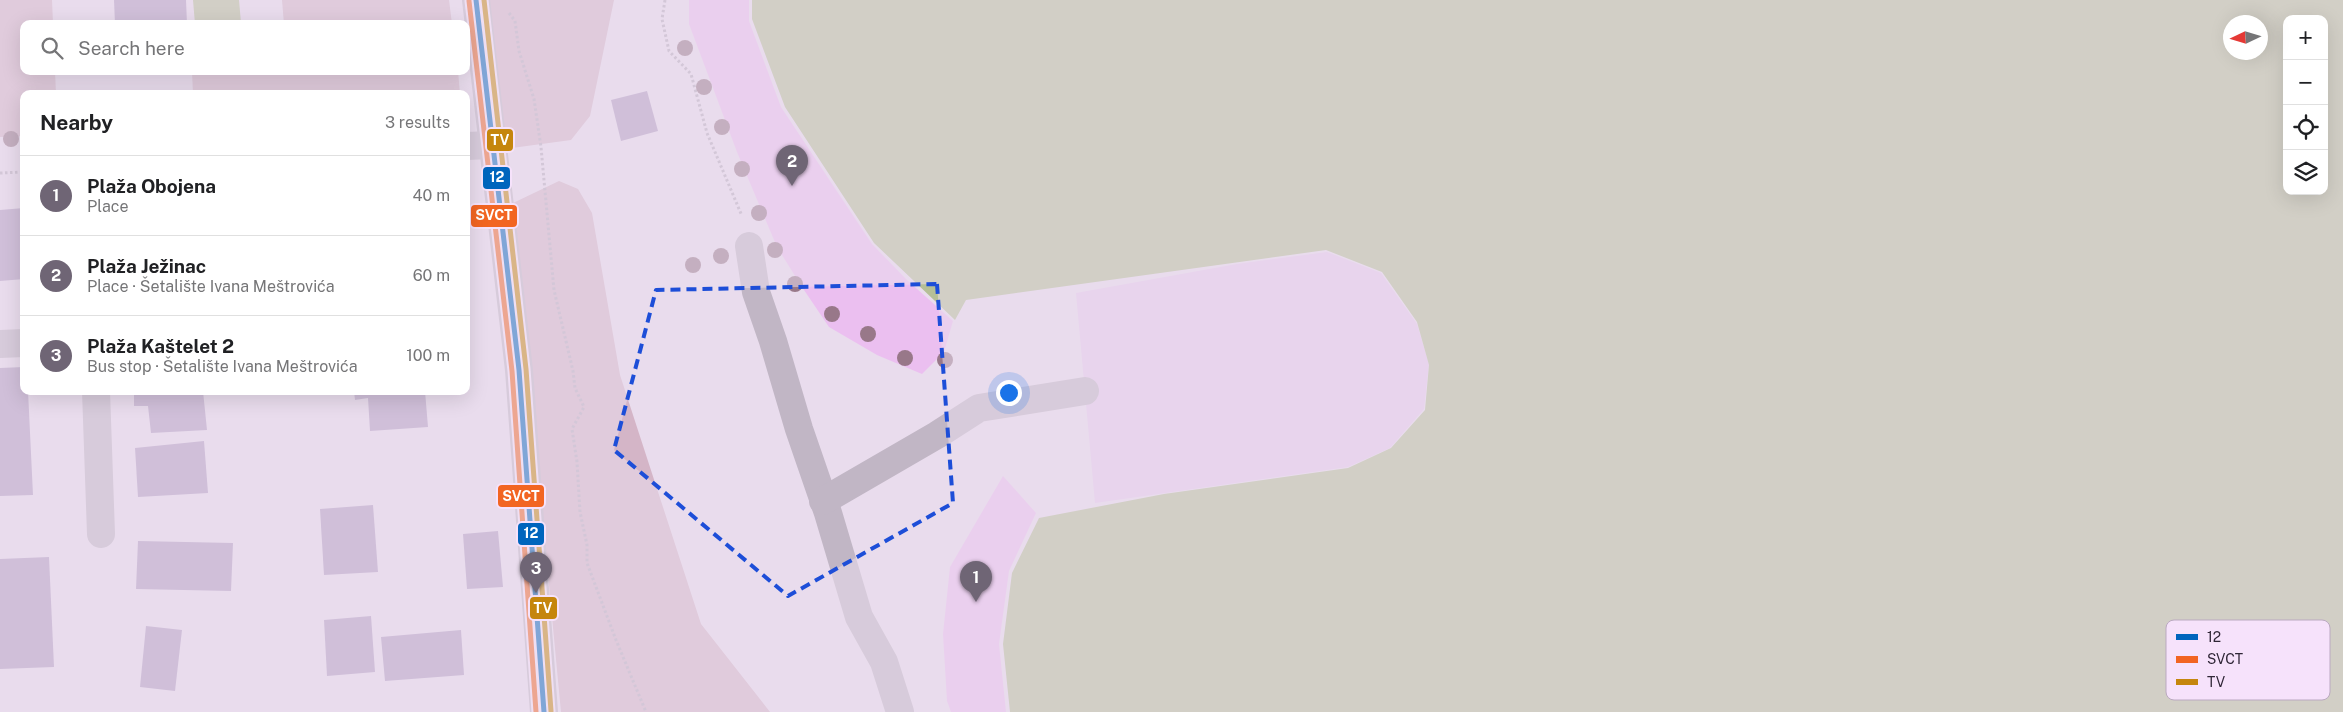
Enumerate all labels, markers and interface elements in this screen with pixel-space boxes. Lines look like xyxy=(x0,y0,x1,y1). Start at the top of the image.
north arrow xyxy=(2223,15,2268,60)
map controls xyxy=(2283,15,2328,195)
button: + xyxy=(2283,15,2328,60)
search box xyxy=(20,20,470,75)
icon: search xyxy=(38,34,66,62)
text: Search here xyxy=(78,37,185,59)
button: − xyxy=(2283,60,2328,105)
button: locate xyxy=(2283,105,2328,150)
text: Nearby xyxy=(40,110,113,135)
text: 3 results xyxy=(385,113,450,132)
line badge: TV xyxy=(486,128,514,152)
text: TV xyxy=(491,132,510,148)
pin: 2 xyxy=(776,145,808,186)
button: layers xyxy=(2283,150,2328,195)
line badge: 12 xyxy=(482,166,511,190)
text: 12 xyxy=(490,169,505,185)
text: Plaža Obojena xyxy=(87,175,216,197)
text: 1 xyxy=(53,186,59,205)
text: 40 m xyxy=(412,186,450,205)
text: Place xyxy=(87,197,129,216)
line badge: SVCT xyxy=(470,204,518,228)
text: SVCT xyxy=(475,207,513,223)
text: Plaža Ježinac xyxy=(87,255,206,277)
text: 2 xyxy=(51,266,61,285)
text: 60 m xyxy=(413,266,450,285)
text: Place · Šetalište Ivana Meštrovića xyxy=(87,277,335,296)
text: Plaža Kaštelet 2 xyxy=(87,335,234,357)
text: 3 xyxy=(51,346,61,365)
text: 100 m xyxy=(406,346,450,365)
text: Bus stop · Šetalište Ivana Meštrovića xyxy=(87,357,358,376)
your location xyxy=(996,380,1022,406)
line badge: SVCT xyxy=(497,484,545,508)
text: SVCT xyxy=(502,488,540,504)
line badge: 12 xyxy=(517,522,545,546)
text: 12 xyxy=(524,525,539,541)
pin: 3 xyxy=(520,552,552,593)
pin: 1 xyxy=(960,561,992,602)
line badge: TV xyxy=(529,596,558,620)
text: TV xyxy=(534,600,553,616)
legend xyxy=(2166,620,2330,700)
text: 12 xyxy=(2207,629,2221,645)
text: SVCT xyxy=(2207,651,2243,667)
text: TV xyxy=(2207,674,2226,690)

